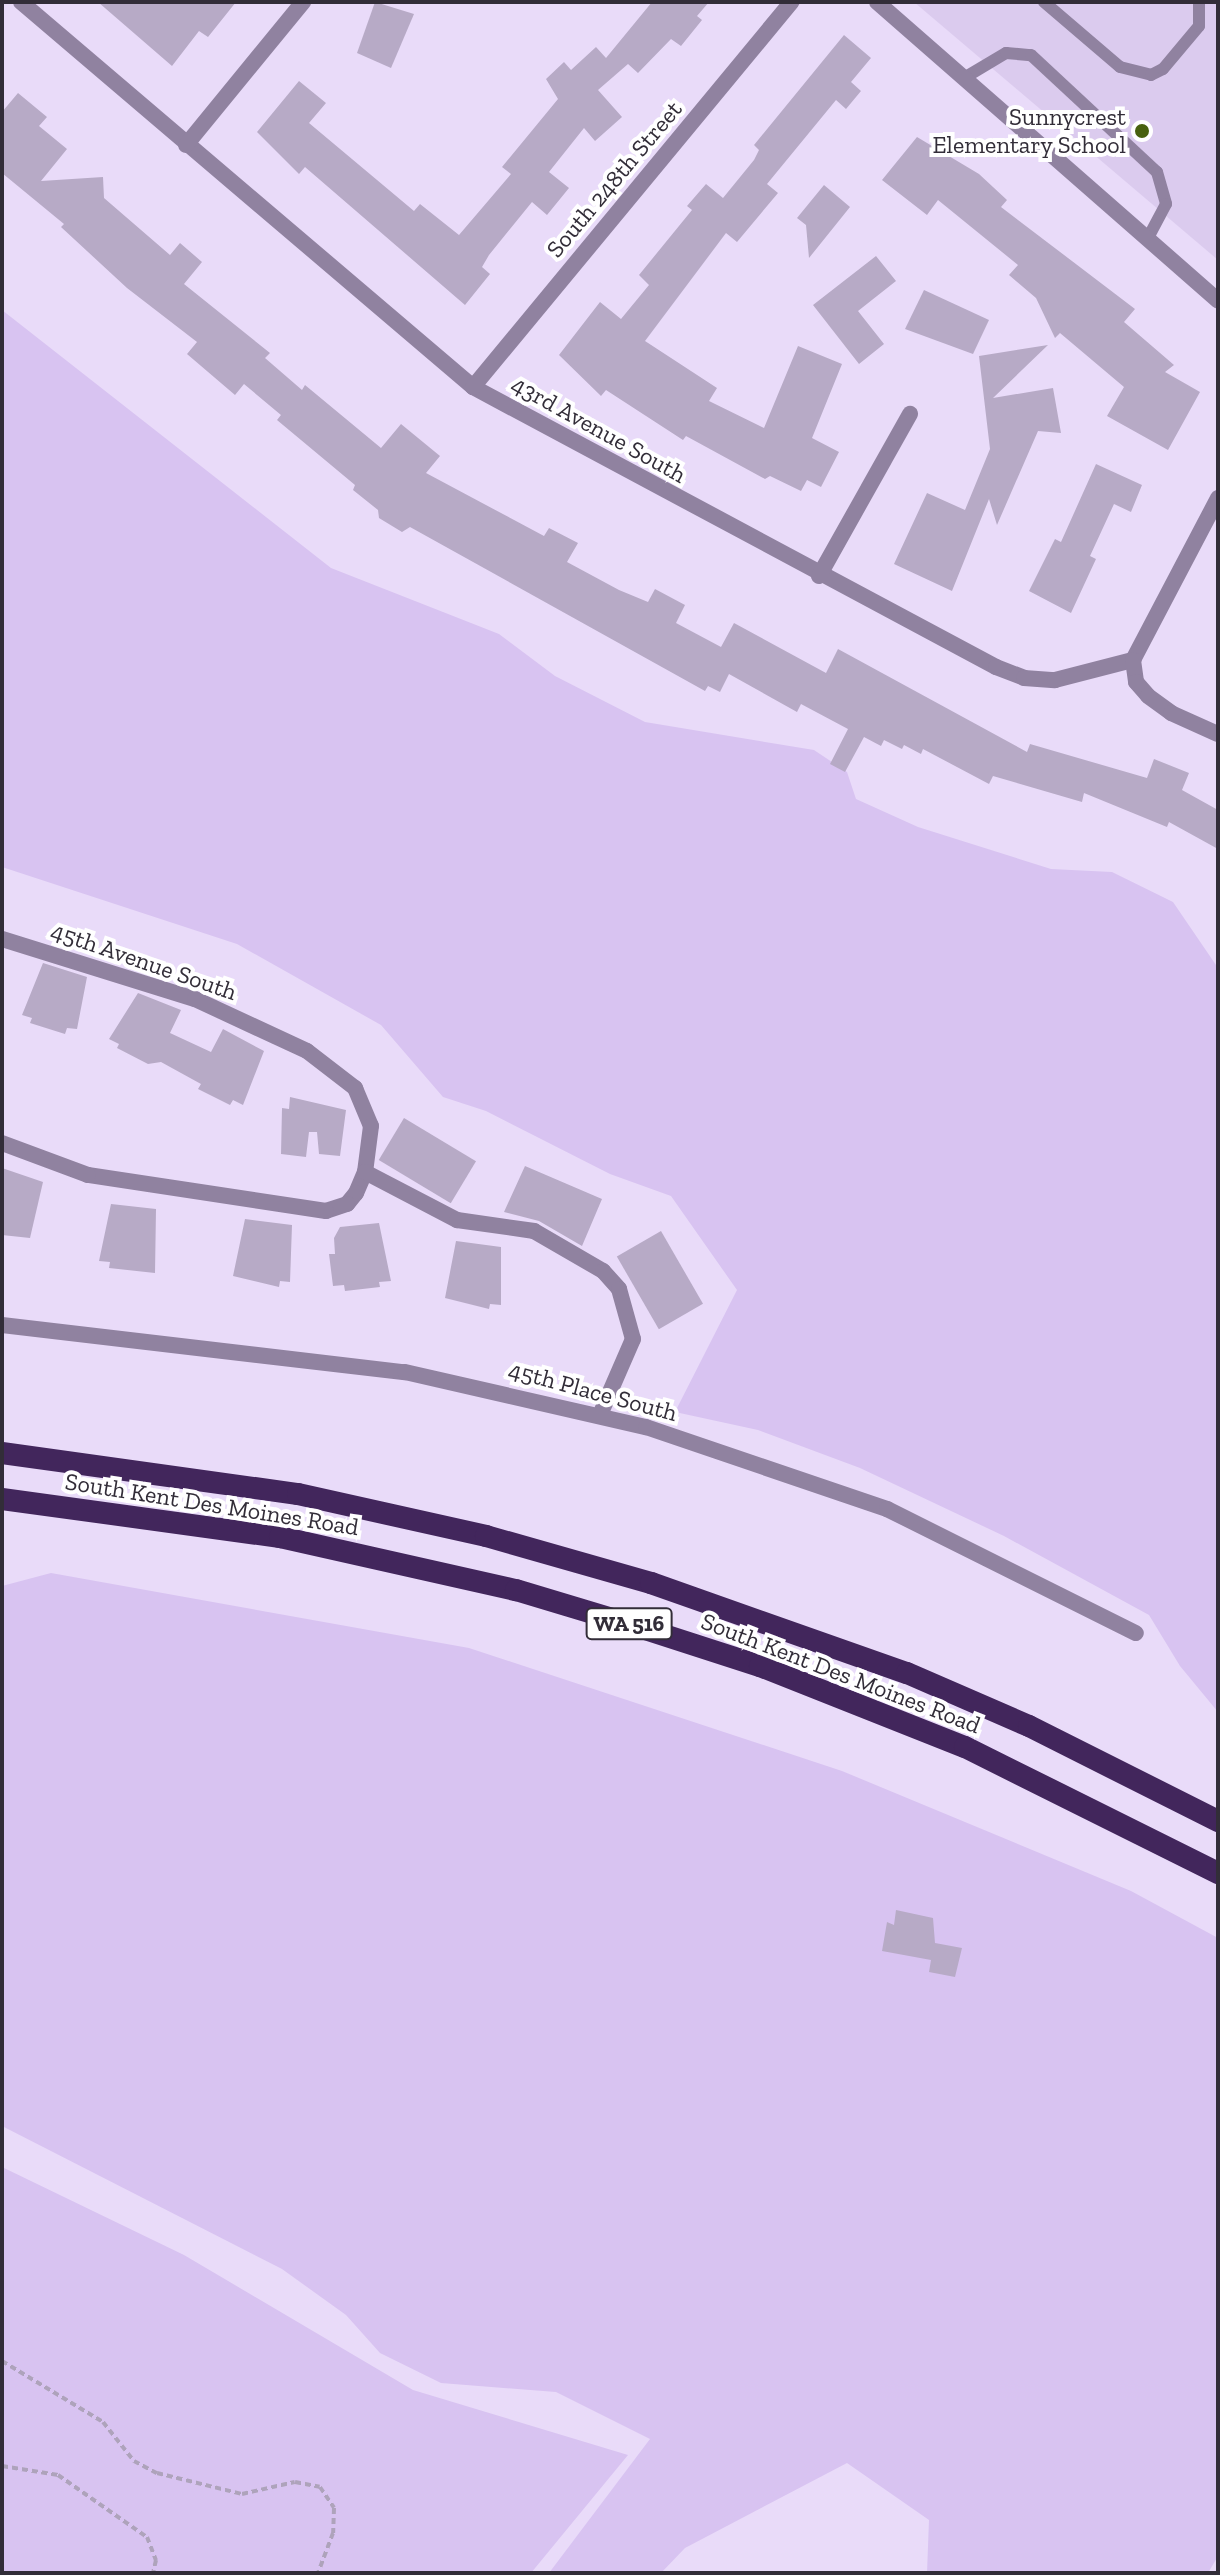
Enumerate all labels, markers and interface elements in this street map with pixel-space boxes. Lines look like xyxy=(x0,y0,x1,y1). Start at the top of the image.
street label: South 248th Street xyxy=(540,95,688,263)
place label: Sunnycrest Elementary School xyxy=(932,103,1126,159)
marker: Sunnycrest Elementary School xyxy=(1133,122,1151,140)
street label: 43rd Avenue South xyxy=(506,369,692,489)
street label: 45th Avenue South xyxy=(47,916,241,1006)
street label: 45th Place South xyxy=(505,1355,681,1427)
street label: South Kent Des Moines Road xyxy=(63,1467,361,1541)
road number: WA 516 xyxy=(585,1606,673,1642)
street label: South Kent Des Moines Road xyxy=(697,1606,985,1740)

